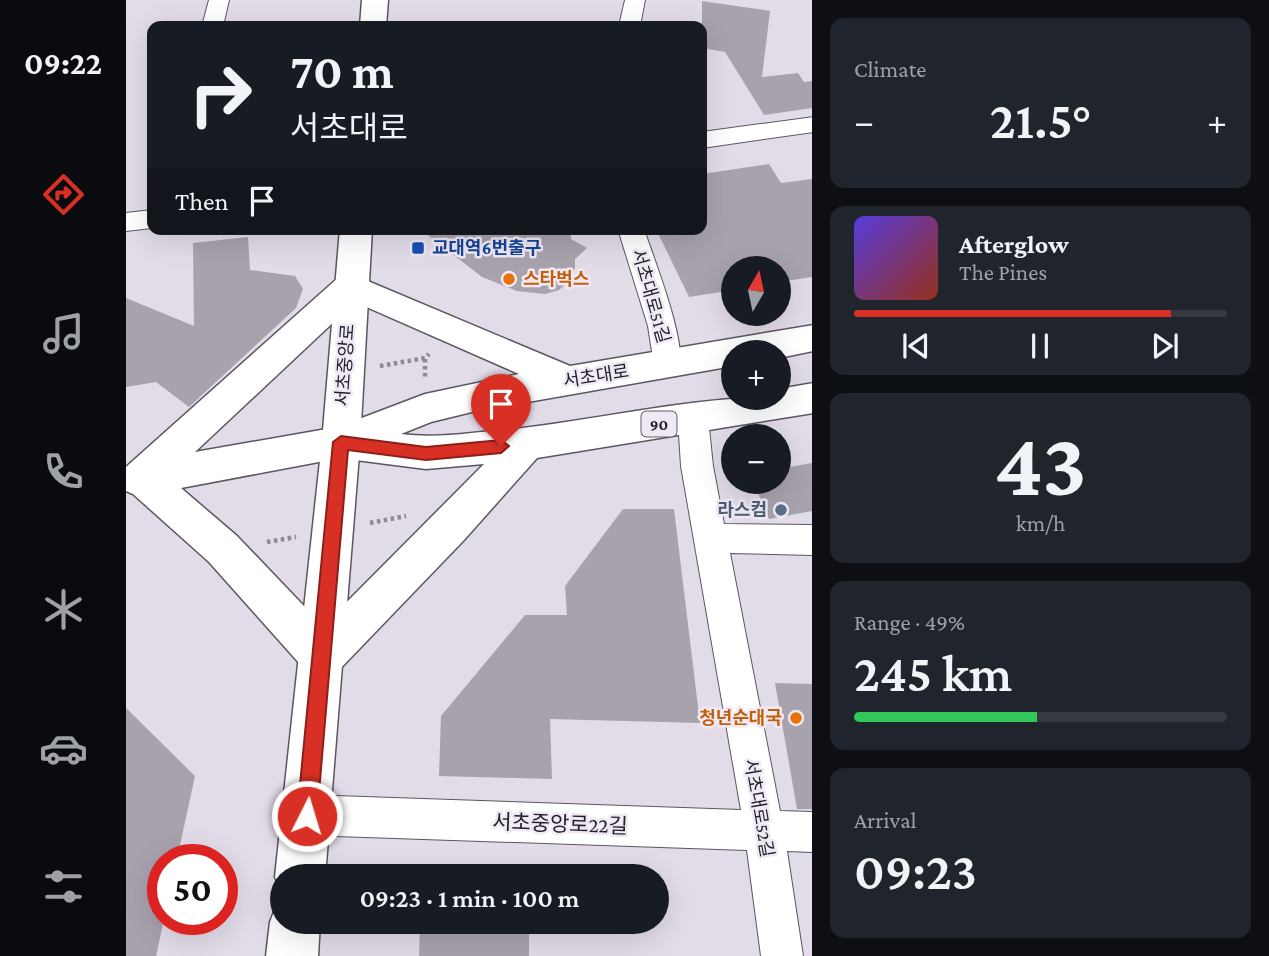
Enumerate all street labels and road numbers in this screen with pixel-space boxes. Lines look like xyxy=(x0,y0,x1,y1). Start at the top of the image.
street label: 서초대로51길 xyxy=(628,247,674,345)
street label: 서초중앙로 xyxy=(332,323,358,407)
street label: 서초대로 xyxy=(562,361,630,391)
road number: 90 xyxy=(642,412,676,436)
street label: 서초대로52길 xyxy=(741,757,777,859)
street label: 서초중앙로22길 xyxy=(492,810,628,838)

